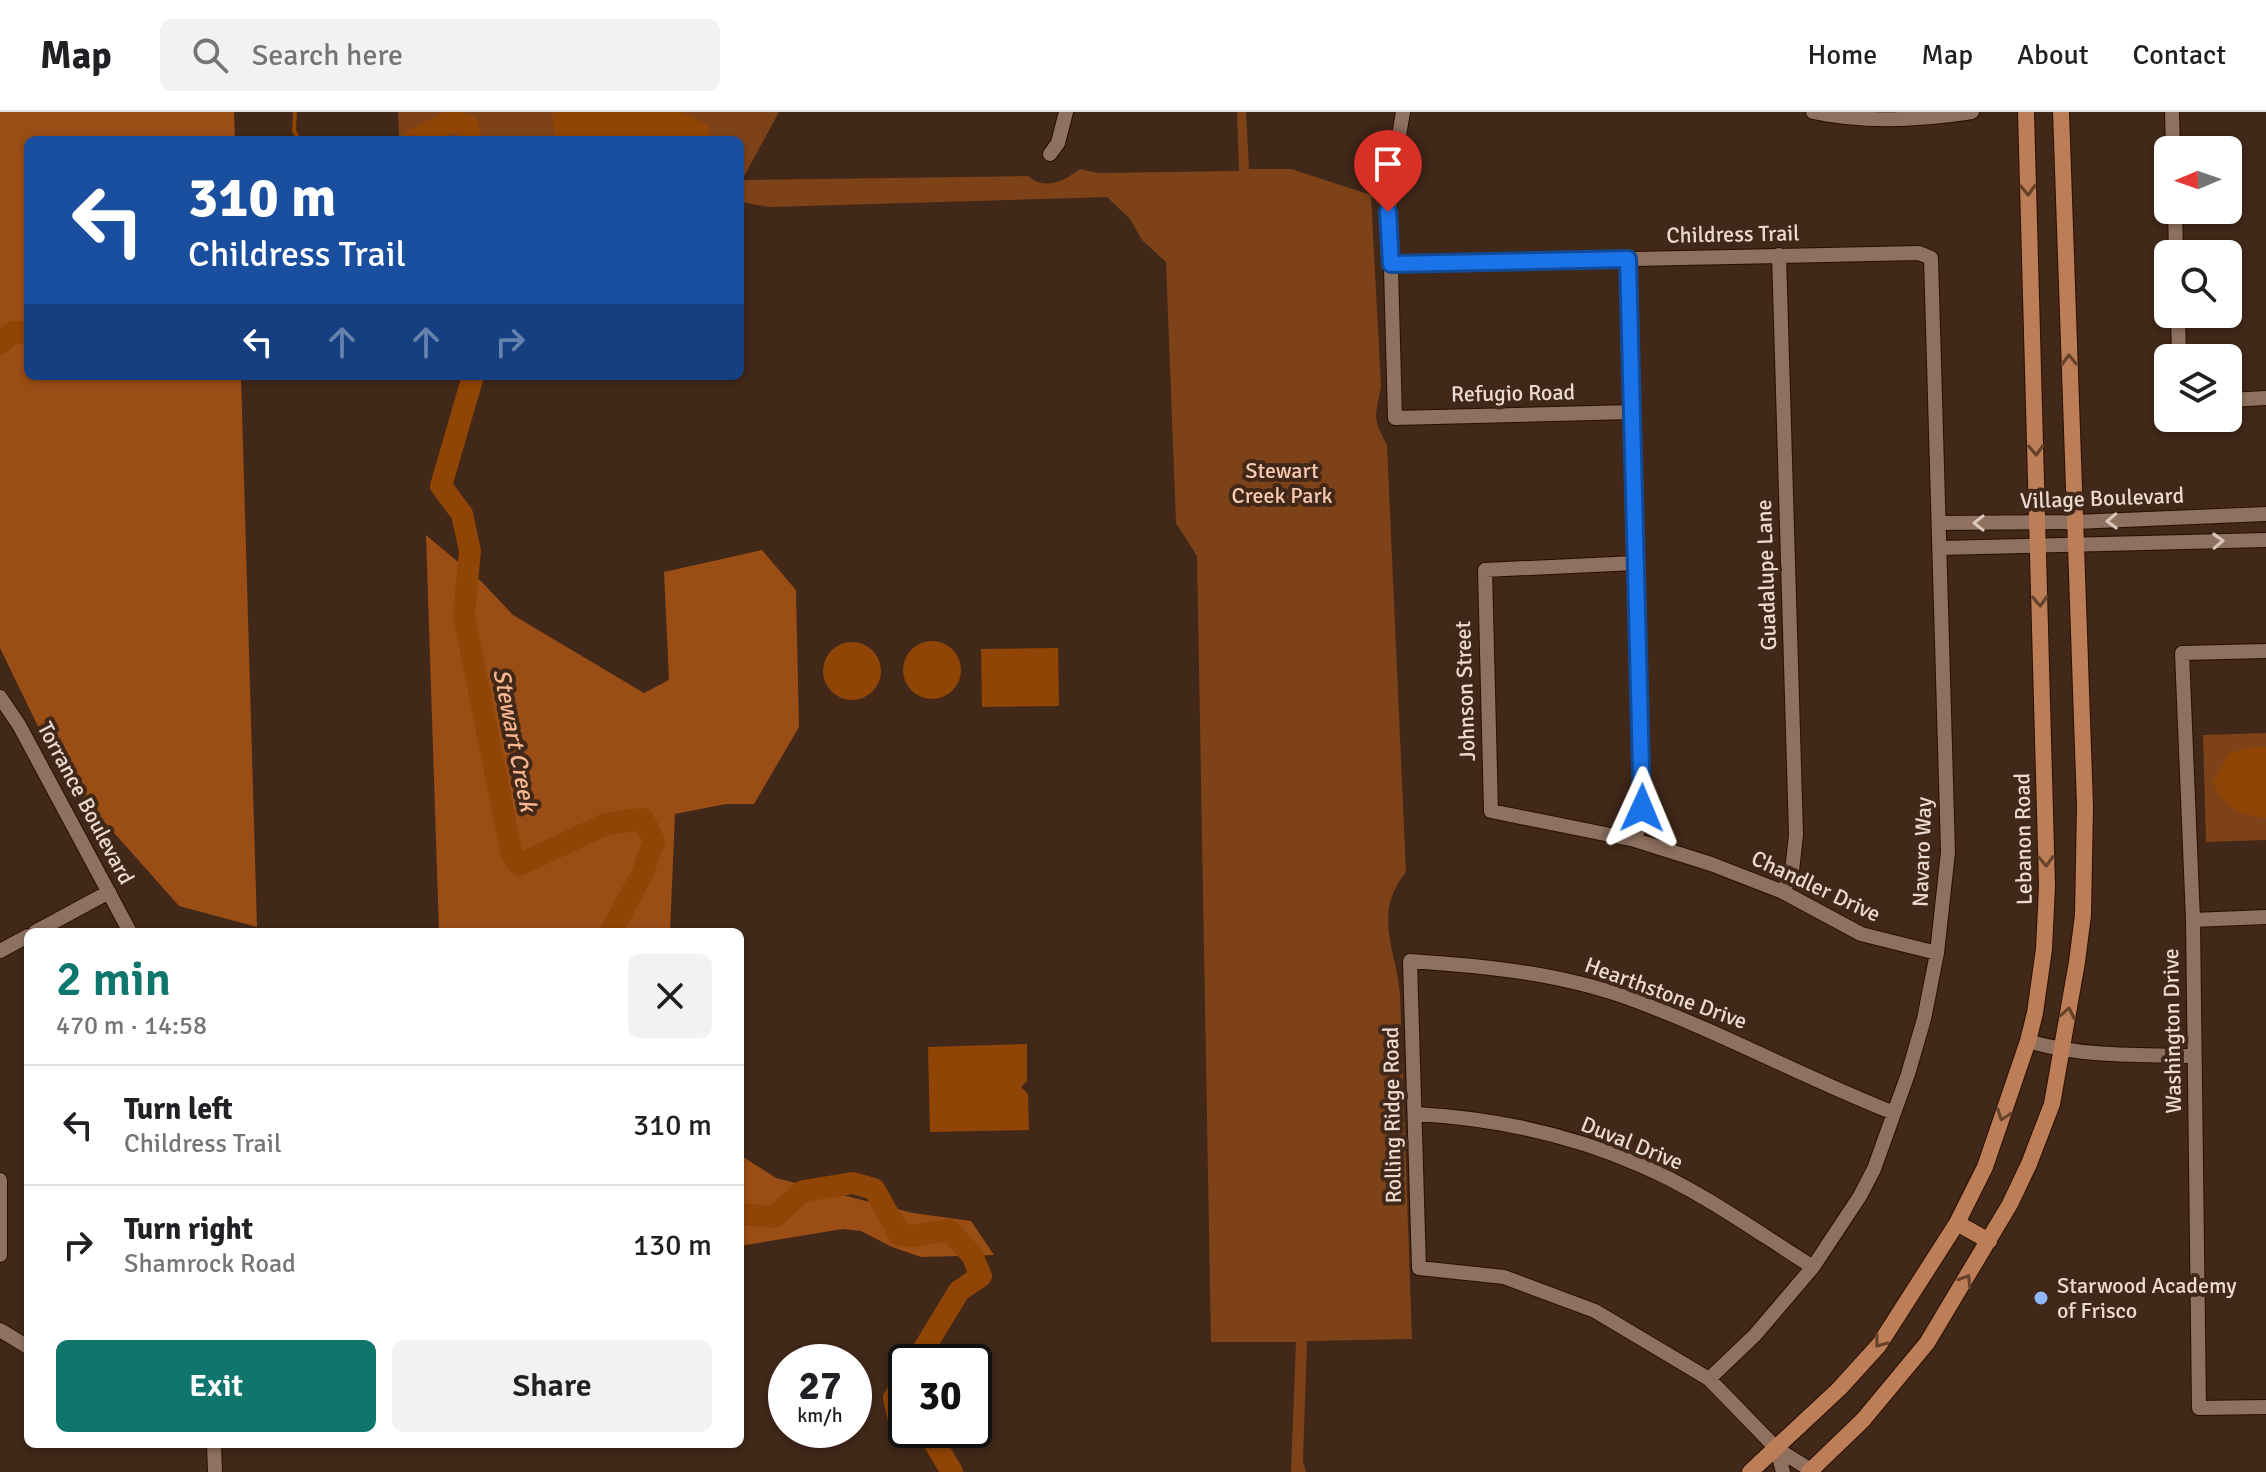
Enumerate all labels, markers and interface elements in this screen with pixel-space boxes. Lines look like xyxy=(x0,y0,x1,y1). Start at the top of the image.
search box xyxy=(160,19,720,91)
text: Map xyxy=(40,32,112,79)
icon: search xyxy=(188,33,232,77)
text: Search here xyxy=(252,37,403,74)
text: Home xyxy=(1808,38,1877,72)
text: Map xyxy=(1921,38,1973,72)
text: About xyxy=(2017,38,2089,72)
text: Contact xyxy=(2133,38,2226,72)
pin xyxy=(1354,130,1422,212)
north arrow xyxy=(2154,136,2242,224)
map controls xyxy=(2154,136,2242,432)
icon: arrive xyxy=(1366,142,1410,186)
text: 310 m xyxy=(188,163,336,232)
icon: left xyxy=(56,168,160,272)
one-way arrow xyxy=(2020,184,2037,197)
street label: Childress Trail xyxy=(1666,219,1800,249)
text: Childress Trail xyxy=(188,232,406,277)
button: search xyxy=(2154,240,2242,328)
icon: left xyxy=(236,320,280,364)
icon: ahead xyxy=(320,320,364,364)
icon: ahead xyxy=(404,320,448,364)
icon: right xyxy=(488,320,532,364)
button: layers xyxy=(2154,344,2242,432)
one-way arrow xyxy=(2060,353,2077,366)
street label: Refugio Road xyxy=(1451,378,1575,408)
one-way arrow xyxy=(2027,444,2044,457)
park label: Stewart Creek Park xyxy=(1231,457,1333,509)
street label: Village Boulevard xyxy=(2019,482,2185,514)
street label: Guadalupe Lane xyxy=(1750,499,1782,651)
one-way arrow xyxy=(2105,512,2118,529)
one-way arrow xyxy=(1972,514,1985,532)
one-way arrow xyxy=(2212,533,2225,550)
one-way arrow xyxy=(2031,595,2048,608)
street label: Johnson Street xyxy=(1449,620,1481,762)
water label: Stewart Creek xyxy=(486,666,544,816)
street label: Torrance Boulevard xyxy=(32,717,140,889)
position arrow xyxy=(1600,766,1684,850)
street label: Lebanon Road xyxy=(2008,773,2038,905)
street label: Navaro Way xyxy=(1907,796,1937,907)
street label: Chandler Drive xyxy=(1747,844,1885,928)
one-way arrow xyxy=(2038,855,2055,868)
street label: Washington Drive xyxy=(2157,948,2187,1114)
text: 2 min xyxy=(56,950,171,1009)
street label: Hearthstone Drive xyxy=(1581,951,1751,1035)
button: close xyxy=(628,954,712,1038)
one-way arrow xyxy=(2058,1007,2075,1020)
text: 470 m · 14:58 xyxy=(56,1010,207,1042)
street label: Rolling Ridge Road xyxy=(1377,1026,1407,1204)
text: Turn left xyxy=(124,1091,233,1128)
icon: left xyxy=(56,1103,100,1147)
text: 310 m xyxy=(633,1107,712,1144)
one-way arrow xyxy=(1997,1107,2013,1121)
street label: Duval Drive xyxy=(1577,1110,1687,1176)
text: Childress Trail xyxy=(124,1128,282,1160)
text: Turn right xyxy=(124,1211,253,1248)
icon: right xyxy=(56,1223,100,1267)
text: 130 m xyxy=(633,1227,712,1264)
text: Shamrock Road xyxy=(124,1248,296,1280)
place label: Starwood Academy of Frisco xyxy=(2057,1272,2237,1324)
one-way arrow xyxy=(1956,1274,1971,1288)
marker: Starwood Academy of Frisco xyxy=(2032,1289,2050,1307)
one-way arrow xyxy=(1875,1334,1889,1348)
button: Exit xyxy=(56,1340,376,1432)
button: Share xyxy=(392,1340,712,1432)
speed limit sign: 30 xyxy=(888,1344,992,1448)
text: 27 xyxy=(798,1361,842,1411)
text: km/h xyxy=(797,1403,843,1428)

